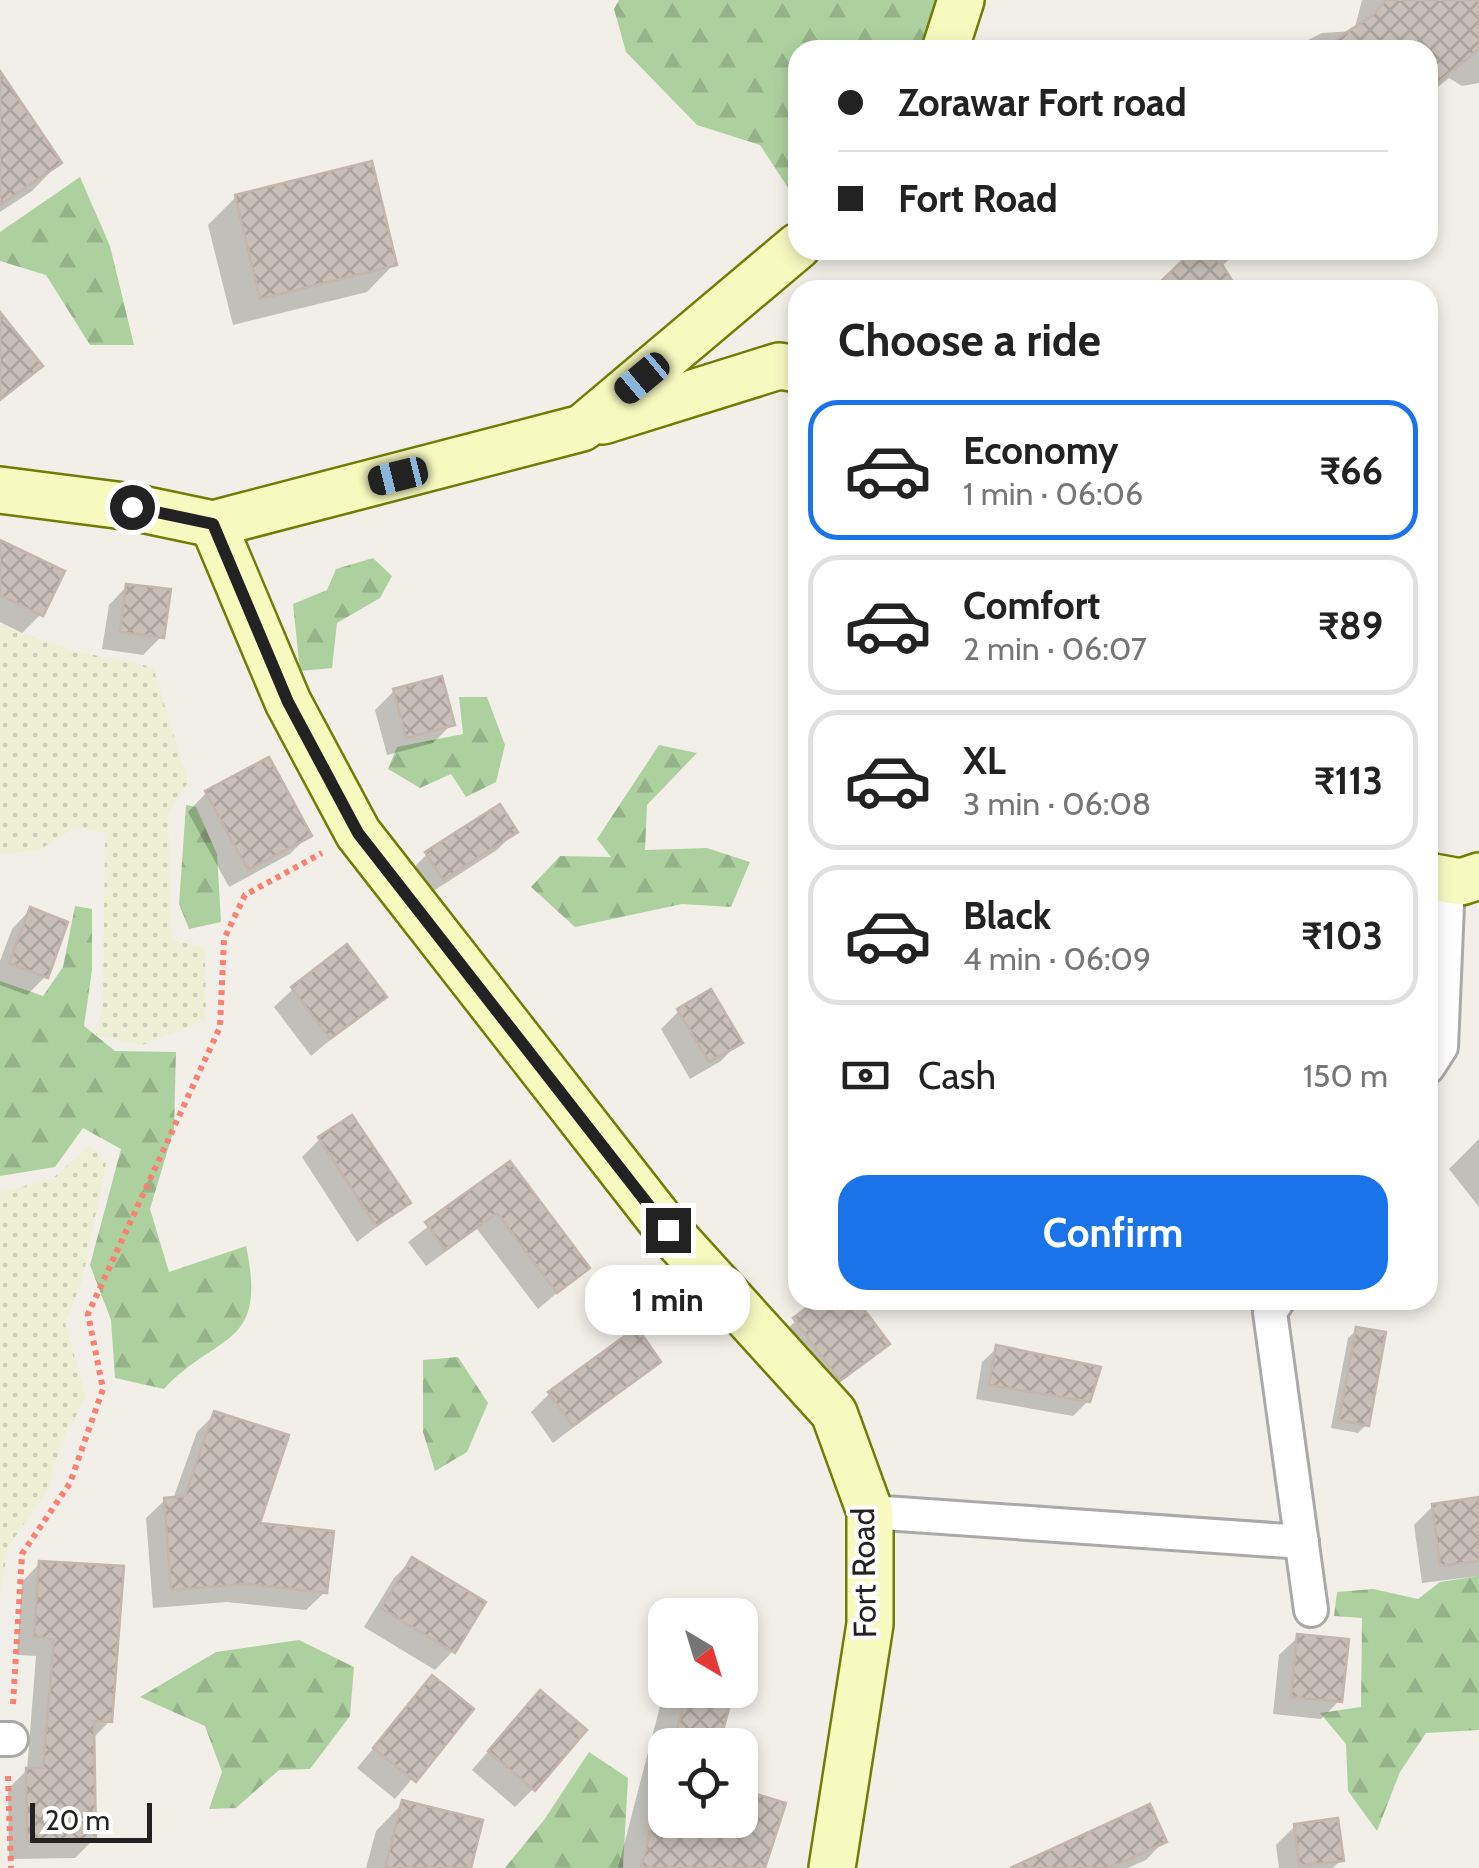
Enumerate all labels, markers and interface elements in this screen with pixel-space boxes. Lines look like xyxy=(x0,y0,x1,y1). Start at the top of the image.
text: Zorawar Fort road xyxy=(898,79,1187,126)
text: Fort Road xyxy=(898,175,1058,222)
text: Choose a ride xyxy=(838,313,1101,367)
car xyxy=(609,347,675,409)
icon: car xyxy=(843,425,933,515)
text: Economy xyxy=(963,427,1118,474)
text: ₹66 xyxy=(1320,447,1383,494)
car xyxy=(365,454,431,498)
text: 1 min · 06:06 xyxy=(963,474,1143,513)
route start xyxy=(110,485,155,530)
icon: car xyxy=(843,580,933,670)
text: Comfort xyxy=(963,582,1100,629)
text: ₹89 xyxy=(1318,602,1383,649)
text: 2 min · 06:07 xyxy=(963,629,1147,668)
icon: car xyxy=(843,735,933,825)
text: XL xyxy=(963,737,1006,784)
text: ₹113 xyxy=(1314,757,1383,804)
text: 3 min · 06:08 xyxy=(963,784,1151,823)
icon: car xyxy=(843,890,933,980)
text: Black xyxy=(963,892,1051,939)
text: ₹103 xyxy=(1301,912,1383,959)
text: 4 min · 06:09 xyxy=(963,939,1151,978)
icon: cash xyxy=(838,1048,893,1103)
text: Cash xyxy=(918,1052,996,1099)
text: 150 m xyxy=(1303,1056,1388,1095)
button: Confirm xyxy=(838,1175,1388,1290)
route end xyxy=(646,1208,691,1253)
callout: 1 min xyxy=(586,1265,750,1335)
text: 1 min xyxy=(631,1280,704,1319)
street label: Fort Road xyxy=(843,1507,884,1639)
north arrow xyxy=(648,1598,758,1708)
map controls xyxy=(648,1598,758,1838)
button: locate xyxy=(648,1728,758,1838)
scale bar xyxy=(30,1798,152,1842)
text: 20 m xyxy=(45,1803,110,1837)

